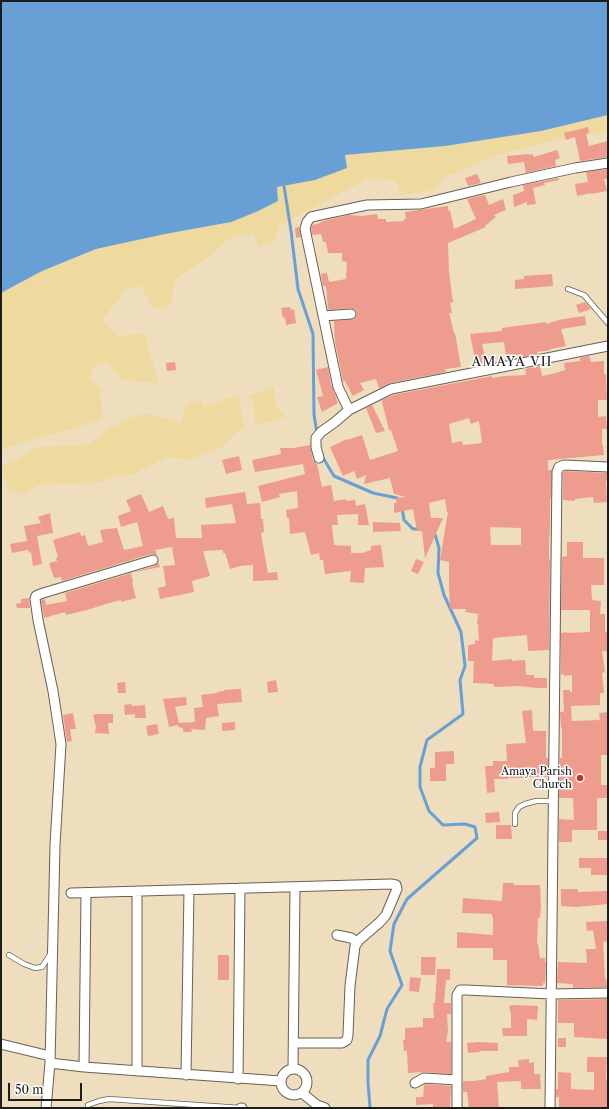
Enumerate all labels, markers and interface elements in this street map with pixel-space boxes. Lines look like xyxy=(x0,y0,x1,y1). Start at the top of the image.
district label: AMAYA VII xyxy=(472,354,552,370)
place label: Amaya Parish Church xyxy=(501,765,572,791)
marker: Amaya Parish Church xyxy=(575,773,585,783)
scale bar xyxy=(10,1075,84,1101)
text: 50 m xyxy=(15,1082,44,1097)

